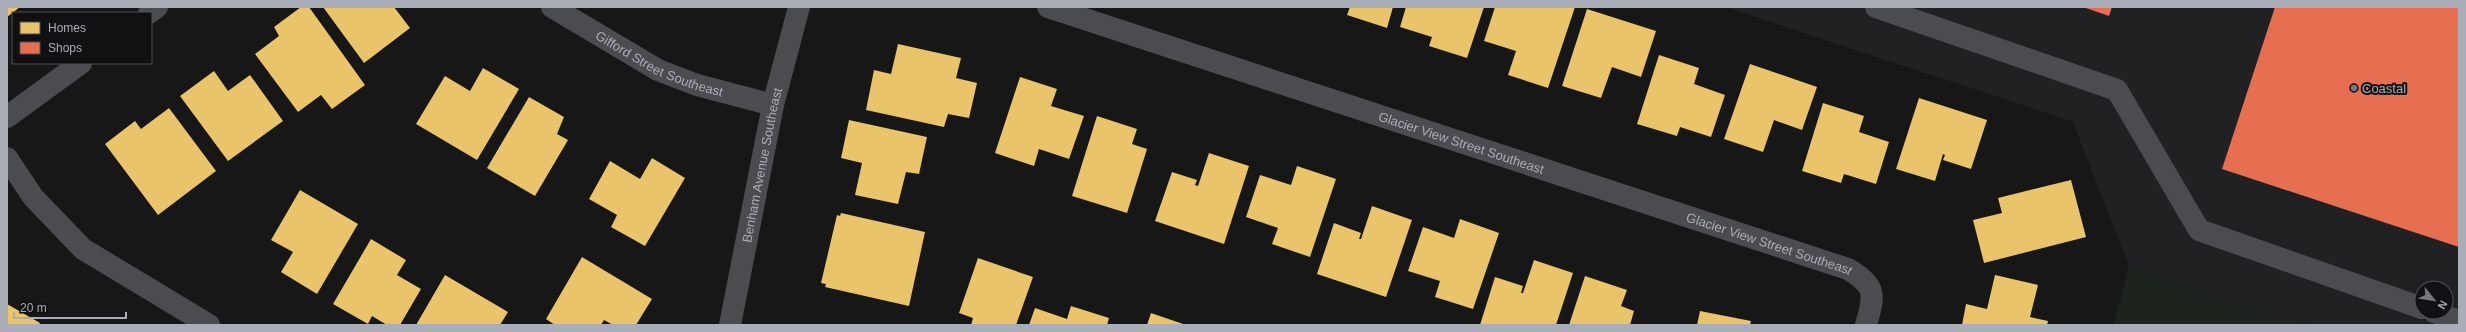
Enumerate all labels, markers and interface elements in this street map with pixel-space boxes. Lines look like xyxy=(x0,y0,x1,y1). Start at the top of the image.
legend xyxy=(12,12,152,64)
text: Homes xyxy=(48,21,86,35)
street label: Gifford Street Southeast xyxy=(593,28,725,100)
text: Shops xyxy=(48,41,82,55)
place label: Coastal xyxy=(2362,81,2406,96)
marker: Coastal xyxy=(2349,83,2359,93)
street label: Benham Avenue Southeast xyxy=(739,86,785,244)
street label: Glacier View Street Southeast xyxy=(1377,109,1546,177)
street label: Glacier View Street Southeast xyxy=(1684,210,1855,278)
north arrow xyxy=(2414,280,2454,320)
scale bar xyxy=(14,294,126,320)
text: N xyxy=(2435,299,2450,311)
text: 20 m xyxy=(20,301,47,315)

